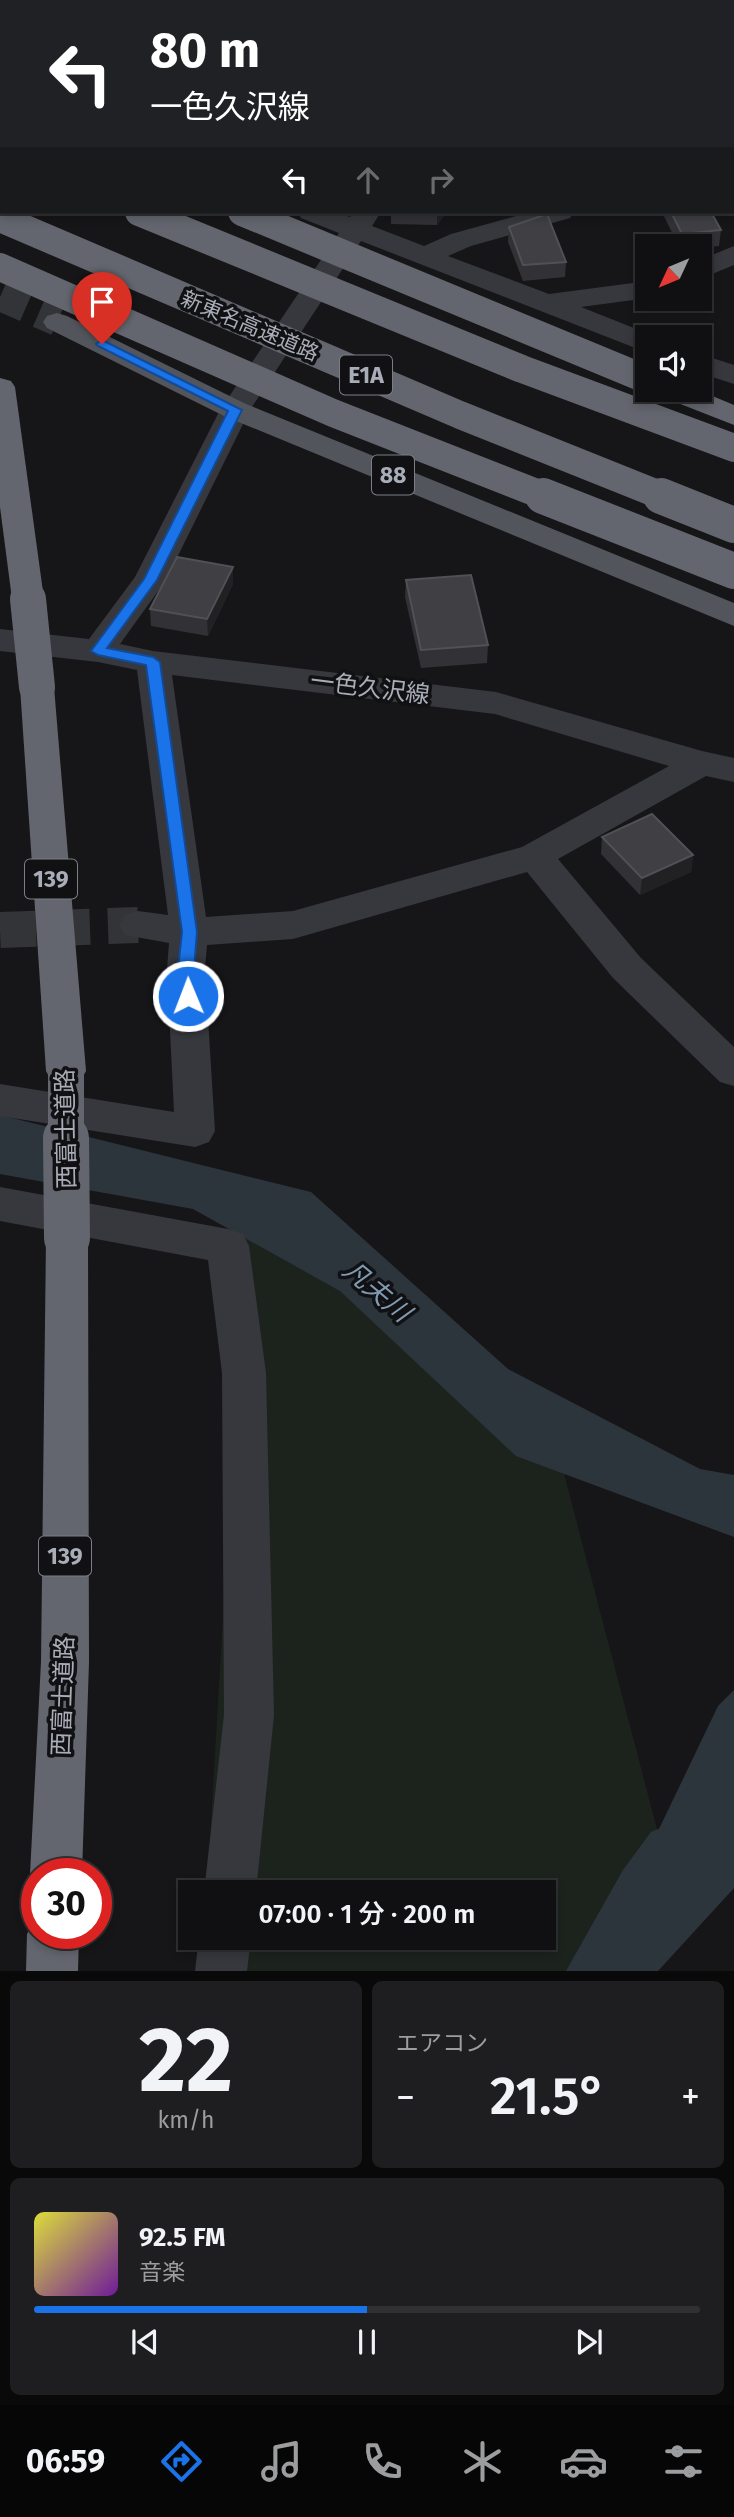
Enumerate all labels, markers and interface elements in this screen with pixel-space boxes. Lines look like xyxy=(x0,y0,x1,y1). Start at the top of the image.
text: 80 m xyxy=(150,21,260,80)
icon: left xyxy=(35,28,126,119)
text: 一色久沢線 xyxy=(150,88,310,126)
icon: left xyxy=(276,161,314,199)
icon: ahead xyxy=(349,161,387,199)
icon: right xyxy=(422,161,460,199)
north arrow xyxy=(635,234,712,312)
map controls xyxy=(635,234,712,402)
pin xyxy=(72,272,132,344)
icon: arrive xyxy=(83,283,121,321)
street label: 新東名高速道路 xyxy=(177,285,323,367)
button: sound xyxy=(635,325,712,402)
road number: E1A xyxy=(340,356,392,394)
road number: 88 xyxy=(372,456,414,495)
street label: 一色久沢線 xyxy=(309,667,431,709)
road number: 139 xyxy=(25,860,77,898)
position arrow xyxy=(151,959,225,1033)
street label: 西富士道路 xyxy=(51,1069,81,1189)
water label: 凡夫川 xyxy=(337,1254,419,1330)
road number: 139 xyxy=(39,1536,91,1576)
street label: 西富士道路 xyxy=(47,1636,79,1756)
speed limit sign: 30 xyxy=(21,1858,112,1949)
text: 07:00 · 1 分 · 200 m xyxy=(259,1899,475,1930)
text: 22 xyxy=(139,2006,233,2115)
text: エアコン xyxy=(396,2029,488,2057)
text: 21.5° xyxy=(490,2065,606,2128)
text: − xyxy=(396,2074,415,2120)
text: + xyxy=(681,2074,700,2120)
text: km/h xyxy=(158,2106,214,2134)
text: 92.5 FM xyxy=(139,2222,225,2253)
text: 音楽 xyxy=(139,2258,185,2286)
icon: previous xyxy=(126,2323,164,2361)
icon: pause xyxy=(348,2323,386,2361)
icon: next xyxy=(570,2323,608,2361)
icon: directions xyxy=(157,2437,206,2486)
icon: music xyxy=(257,2437,306,2486)
icon: phone xyxy=(358,2437,407,2486)
icon: climate xyxy=(458,2437,507,2486)
icon: car xyxy=(559,2437,608,2486)
icon: filters xyxy=(659,2437,708,2486)
text: 06:59 xyxy=(26,2442,105,2480)

